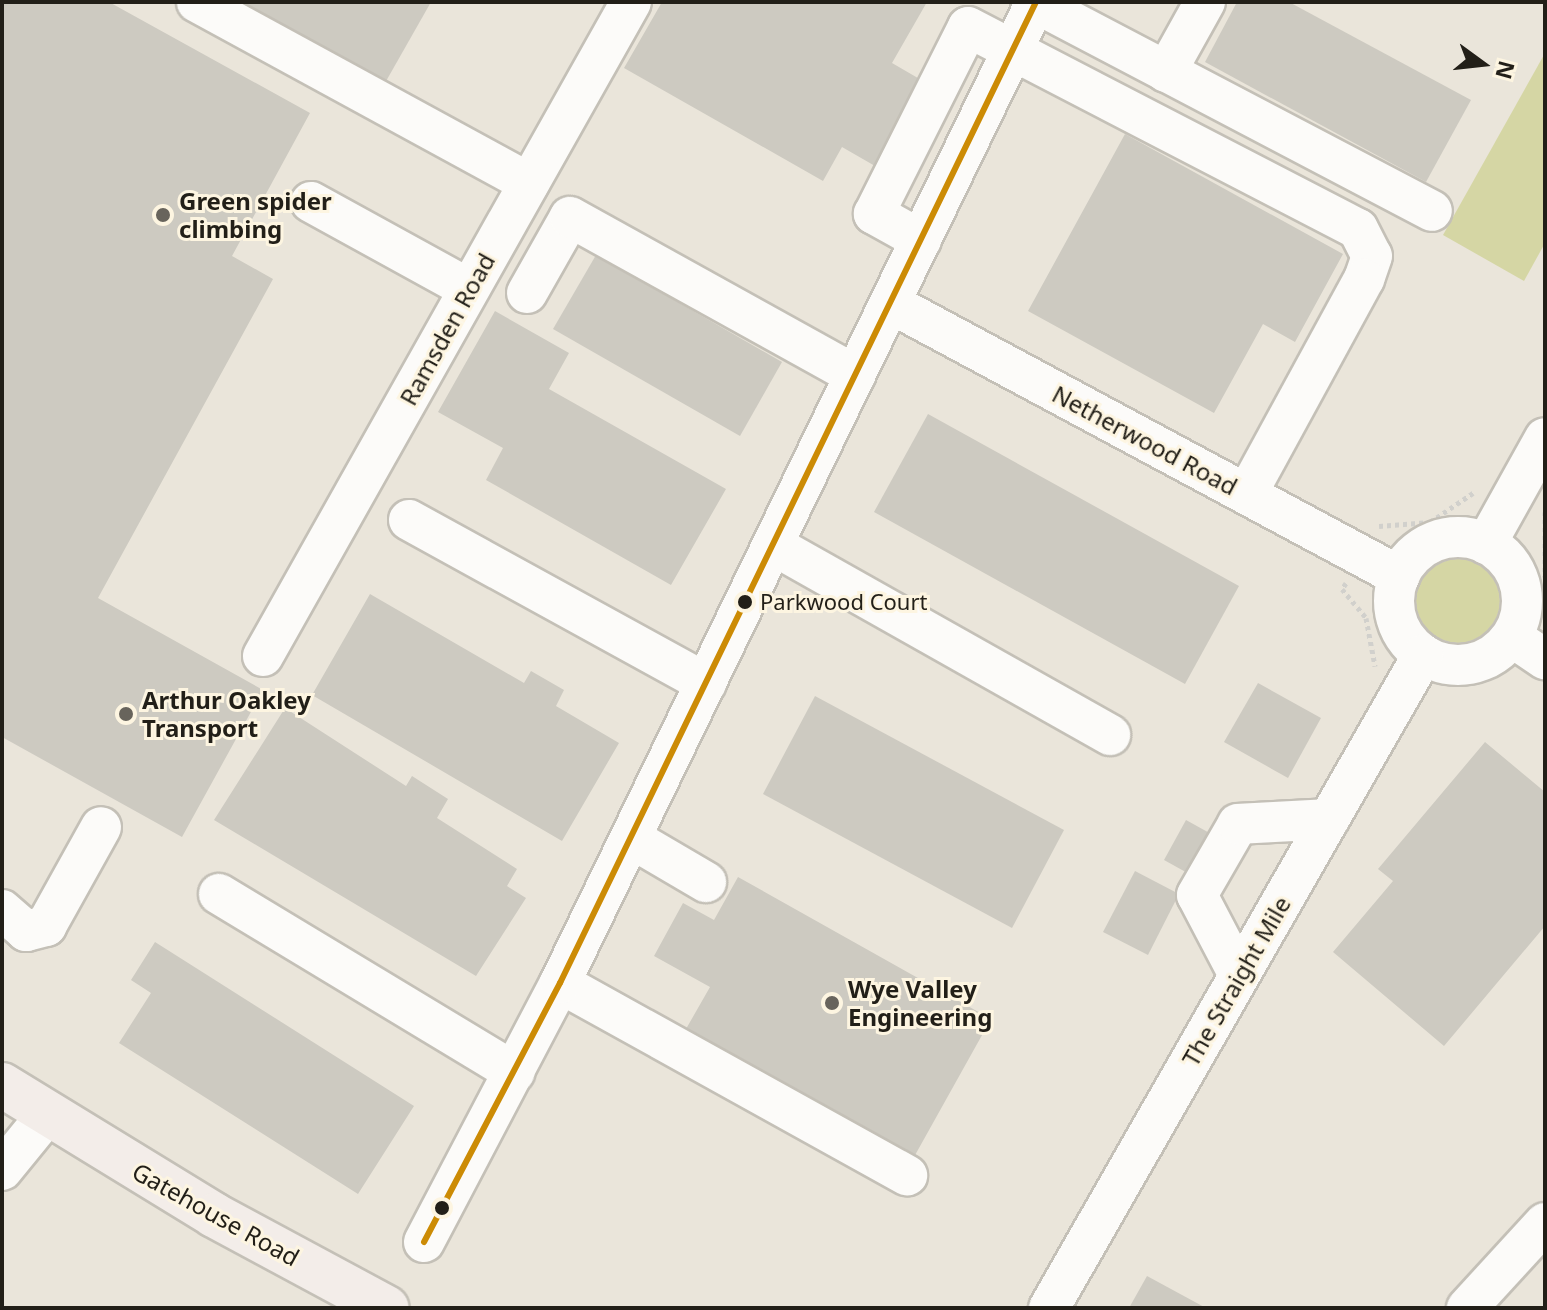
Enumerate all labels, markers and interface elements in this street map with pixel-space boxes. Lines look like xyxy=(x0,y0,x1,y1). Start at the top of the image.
north arrow xyxy=(1443,24,1523,104)
text: N xyxy=(1489,58,1523,83)
place label: Green spider climbing xyxy=(179,187,332,243)
marker: Green spider climbing xyxy=(154,206,172,224)
street label: Ramsden Road xyxy=(393,248,501,410)
street label: Netherwood Road xyxy=(1048,379,1242,501)
place label: Parkwood Court xyxy=(760,589,927,615)
marker: Parkwood Court xyxy=(737,594,753,610)
place label: Arthur Oakley Transport xyxy=(142,686,311,742)
marker: Arthur Oakley Transport xyxy=(117,705,135,723)
street label: The Straight Mile xyxy=(1176,891,1296,1071)
place label: Wye Valley Engineering xyxy=(848,975,992,1031)
marker: Wye Valley Engineering xyxy=(823,994,841,1012)
street label: Gatehouse Road xyxy=(128,1156,304,1272)
unlabelled marker xyxy=(434,1200,450,1216)

